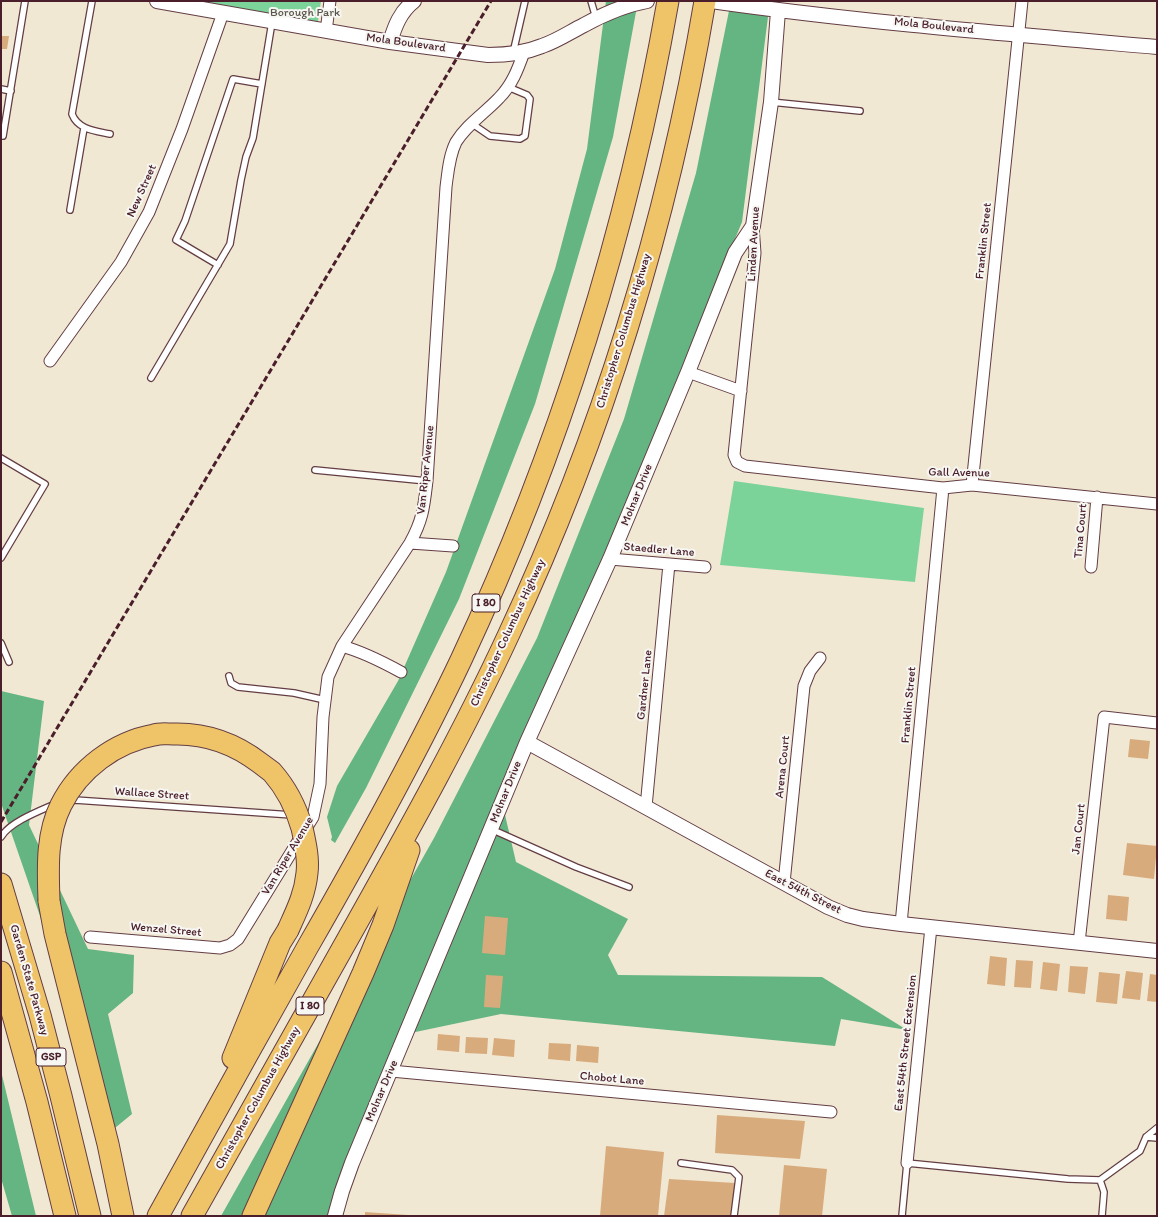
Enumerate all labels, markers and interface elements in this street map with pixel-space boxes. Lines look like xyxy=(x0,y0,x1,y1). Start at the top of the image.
park label: Borough Park xyxy=(270,6,340,20)
street label: Mola Boulevard xyxy=(893,15,975,37)
street label: Mola Boulevard xyxy=(365,30,447,56)
street label: New Street xyxy=(124,162,160,220)
street label: Franklin Street xyxy=(973,202,995,280)
street label: Linden Avenue xyxy=(745,206,763,282)
street label: Christopher Columbus Highway xyxy=(594,252,654,410)
street label: Van Riper Avenue xyxy=(414,425,438,515)
street label: Molnar Drive xyxy=(618,462,656,528)
street label: Gall Avenue xyxy=(928,465,990,481)
street label: Tina Court xyxy=(1071,503,1091,559)
street label: Staedler Lane xyxy=(623,540,695,560)
street label: Christopher Columbus Highway xyxy=(467,557,549,709)
road number: I 80 xyxy=(472,594,500,612)
street label: Gardner Lane xyxy=(634,649,656,721)
street label: Franklin Street xyxy=(898,666,920,744)
street label: Arena Court xyxy=(773,735,793,799)
street label: Molnar Drive xyxy=(487,759,525,825)
street label: Wallace Street xyxy=(114,784,190,804)
street label: Jan Court xyxy=(1069,803,1089,855)
street label: Van Riper Avenue xyxy=(259,814,317,898)
street label: East 54th Street xyxy=(762,867,844,917)
street label: Wenzel Street xyxy=(130,920,202,940)
street label: Garden State Parkway xyxy=(6,923,52,1037)
street label: East 54th Street Extension xyxy=(892,974,920,1112)
road number: I 80 xyxy=(296,997,324,1015)
street label: Christopher Columbus Highway xyxy=(213,1024,303,1172)
road number: GSP xyxy=(36,1048,66,1066)
street label: Molnar Drive xyxy=(363,1058,401,1124)
street label: Chobot Lane xyxy=(579,1069,645,1089)

